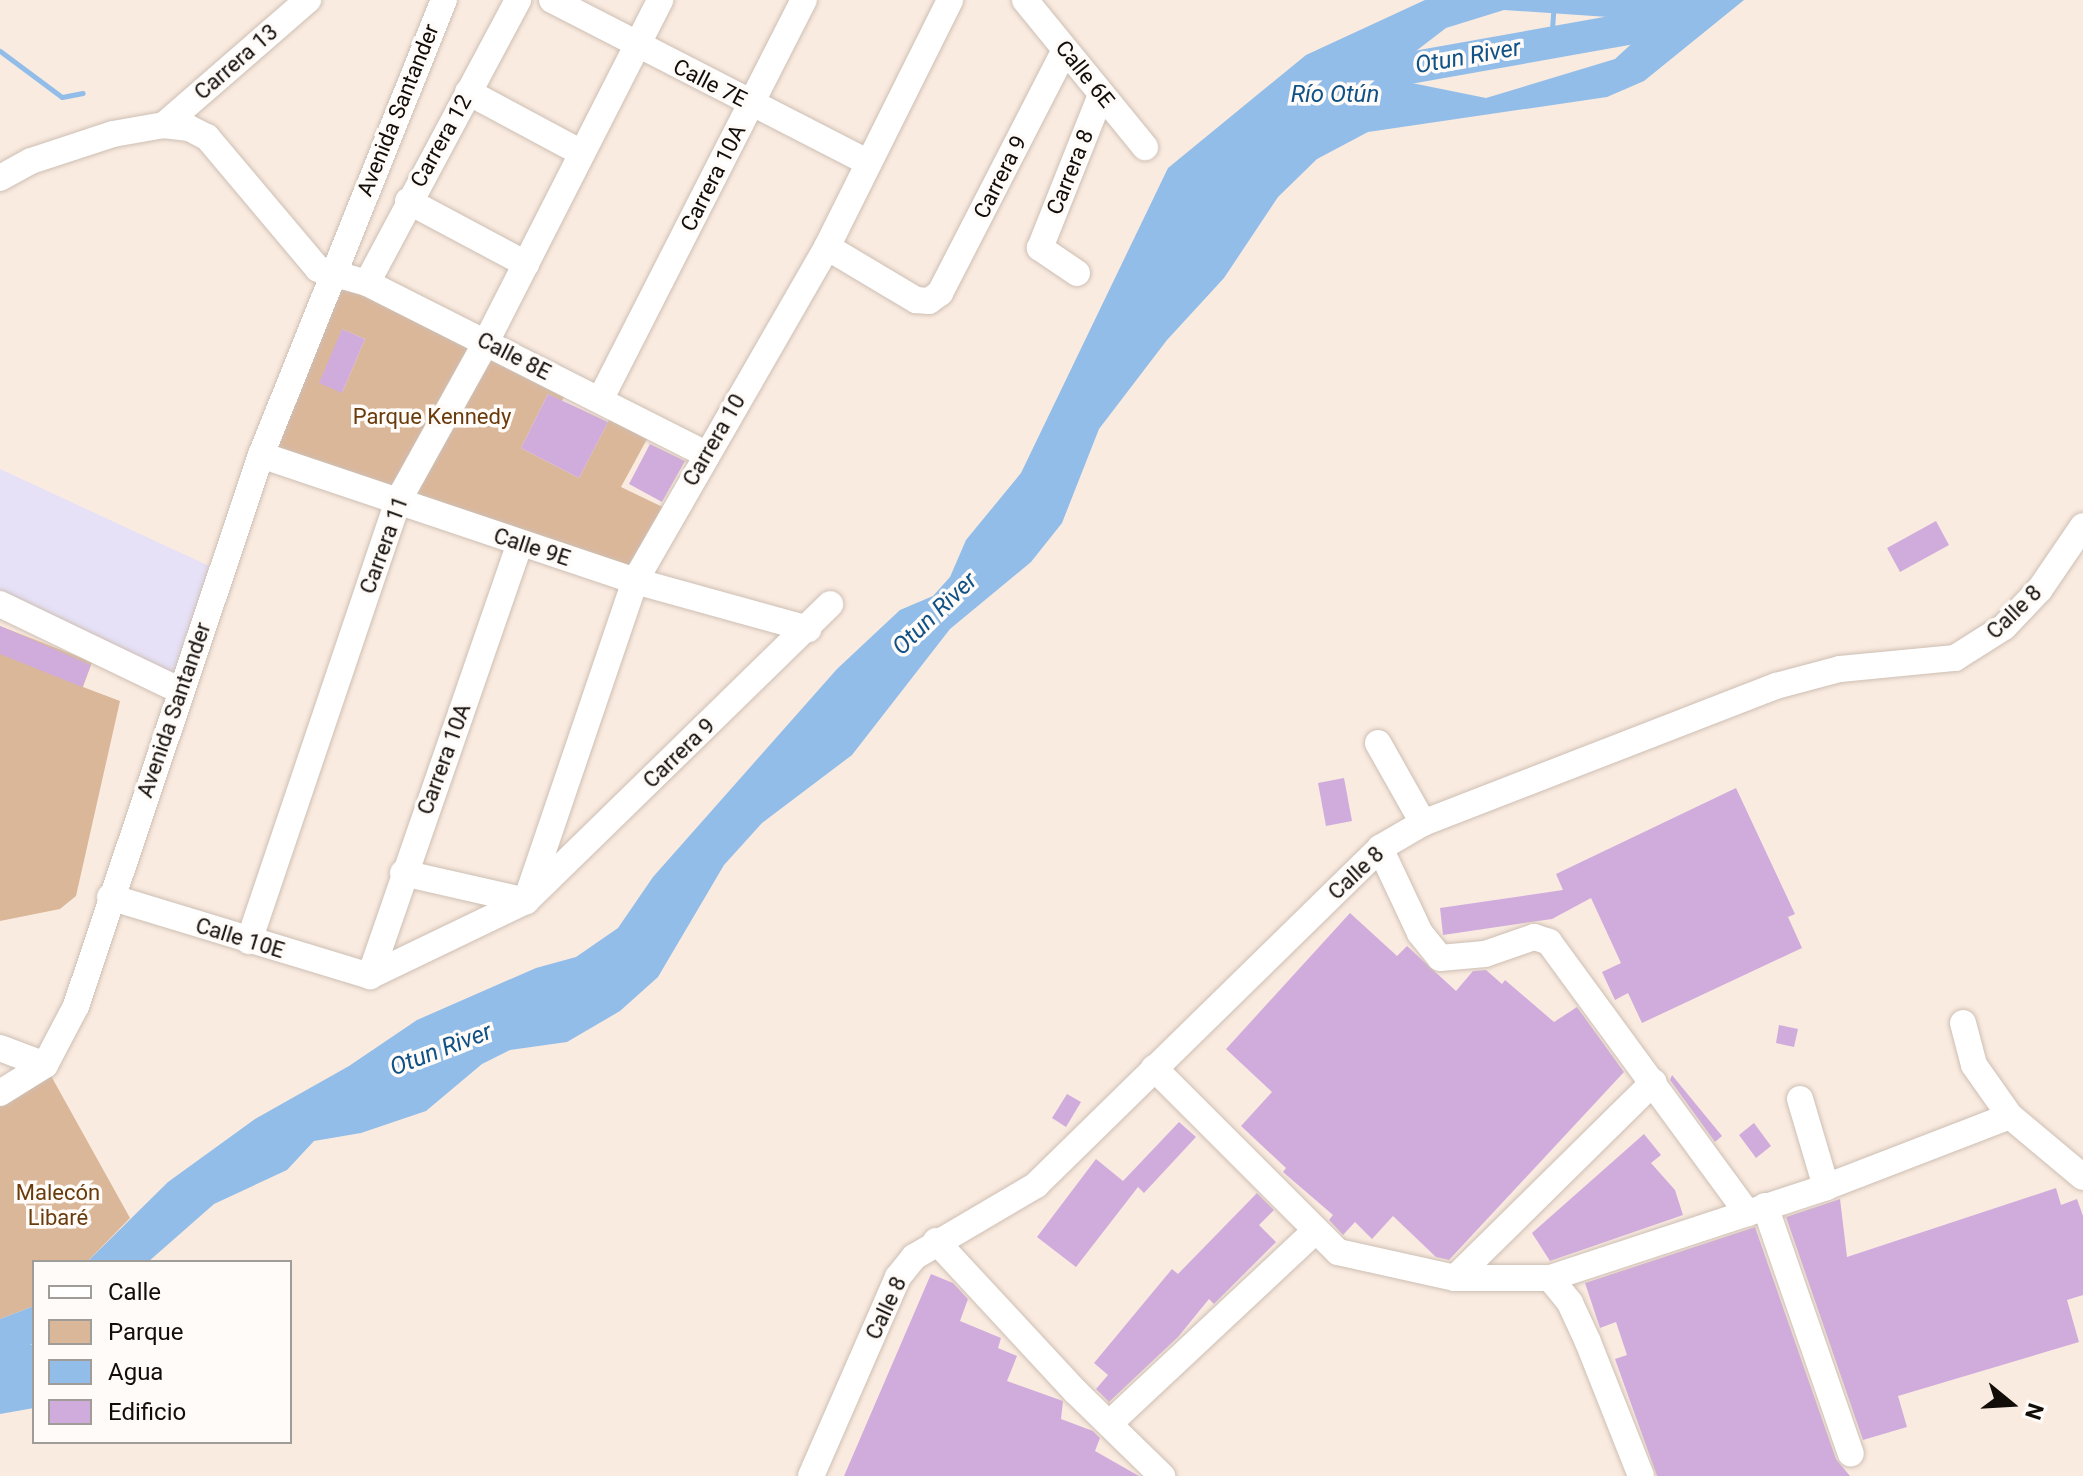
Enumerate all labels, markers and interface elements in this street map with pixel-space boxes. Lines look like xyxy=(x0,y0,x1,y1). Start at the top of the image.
street label: Carrera 13 xyxy=(189,19,283,105)
street label: Avenida Santander xyxy=(351,20,445,200)
water label: Otun River xyxy=(1413,34,1523,80)
street label: Calle 6E xyxy=(1050,35,1120,113)
street label: Calle 7E xyxy=(669,53,751,113)
water label: Río Otún xyxy=(1291,81,1379,109)
street label: Carrera 12 xyxy=(405,90,477,192)
street label: Carrera 10A xyxy=(675,120,751,236)
street label: Carrera 8 xyxy=(1041,126,1099,218)
street label: Carrera 9 xyxy=(968,131,1032,223)
street label: Calle 8E xyxy=(473,326,555,386)
street label: Carrera 10 xyxy=(677,389,751,491)
park label: Parque Kennedy xyxy=(353,404,511,430)
street label: Carrera 11 xyxy=(354,493,414,597)
street label: Calle 9E xyxy=(490,522,574,572)
water label: Otun River xyxy=(887,567,983,661)
street label: Calle 8 xyxy=(1981,579,2047,645)
street label: Avenida Santander xyxy=(132,619,216,801)
street label: Carrera 10A xyxy=(412,700,476,818)
street label: Carrera 9 xyxy=(638,712,720,794)
street label: Calle 8 xyxy=(1323,841,1389,905)
street label: Calle 10E xyxy=(192,912,288,964)
water label: Otun River xyxy=(386,1017,496,1083)
park label: Malecón Libaré xyxy=(16,1179,100,1230)
legend xyxy=(32,1260,292,1444)
street label: Calle 8 xyxy=(860,1272,912,1344)
text: Calle xyxy=(108,1278,161,1306)
text: Parque xyxy=(108,1318,184,1346)
text: Agua xyxy=(108,1358,163,1386)
north arrow xyxy=(1971,1364,2051,1444)
text: Edificio xyxy=(108,1398,186,1426)
text: N xyxy=(2020,1400,2049,1423)

